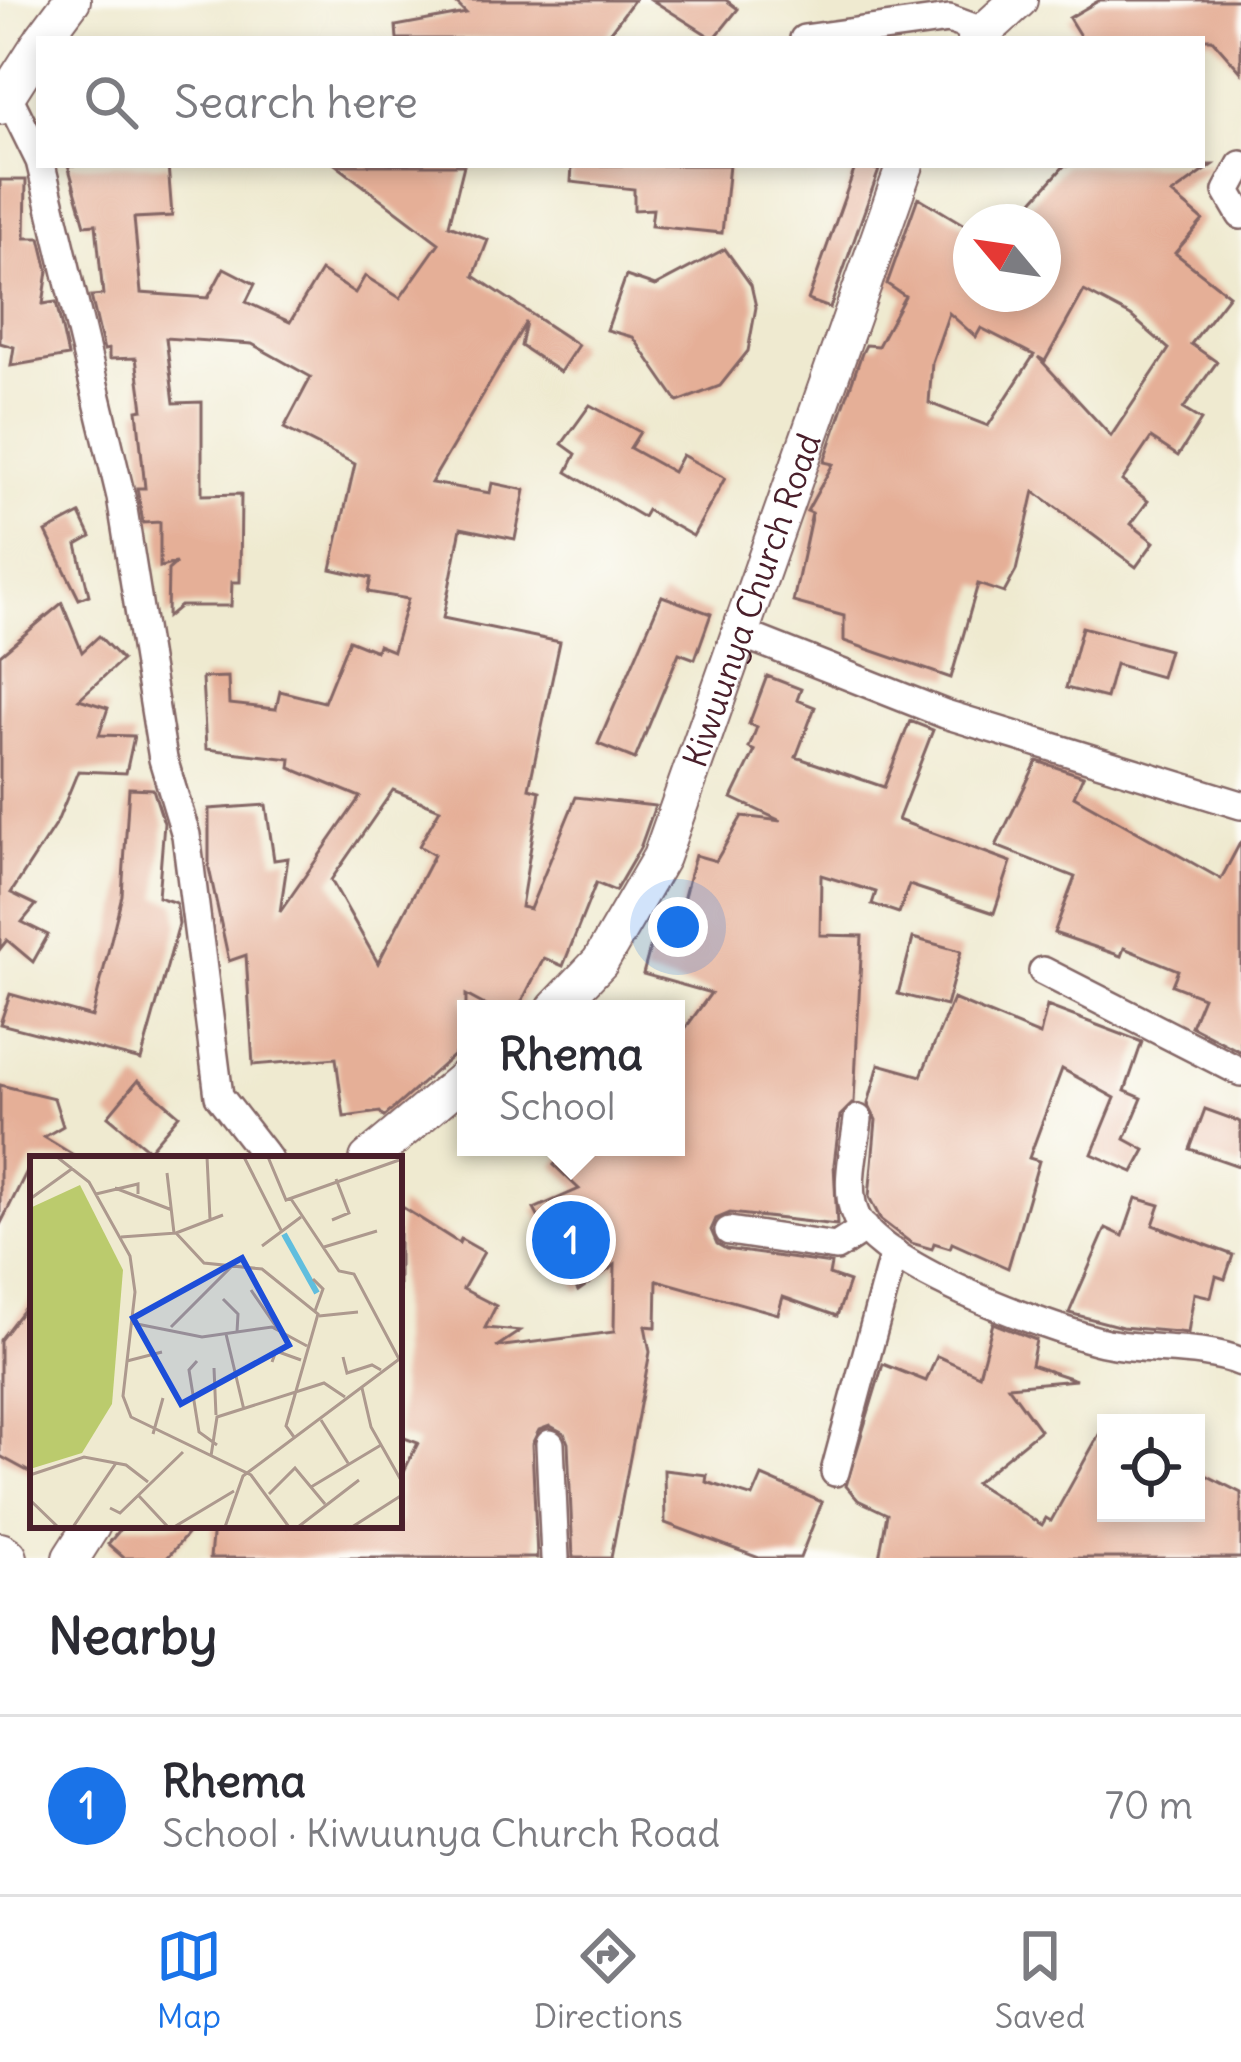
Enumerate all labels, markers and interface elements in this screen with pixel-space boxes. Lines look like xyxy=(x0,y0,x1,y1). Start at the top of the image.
search box xyxy=(36,36,1205,168)
icon: search xyxy=(78,69,144,135)
text: Search here xyxy=(174,74,418,130)
north arrow xyxy=(953,204,1061,312)
street label: Kiwuunya Church Road xyxy=(673,428,830,772)
your location xyxy=(648,897,708,957)
popup xyxy=(457,1000,685,1156)
text: Rhema xyxy=(499,1026,643,1082)
text: School xyxy=(499,1082,616,1131)
inset map xyxy=(30,1156,402,1528)
pin: 1 xyxy=(532,1195,610,1285)
map controls xyxy=(1097,1414,1205,1522)
button: locate xyxy=(1097,1414,1205,1522)
text: Nearby xyxy=(48,1604,217,1668)
text: Rhema xyxy=(162,1753,306,1809)
text: 1 xyxy=(79,1781,95,1830)
text: 70 m xyxy=(1105,1781,1193,1830)
text: School · Kiwuunya Church Road xyxy=(162,1809,720,1858)
tab: Map xyxy=(156,1923,222,2037)
tab: Directions xyxy=(534,1923,683,2037)
tab: Saved xyxy=(995,1923,1085,2037)

